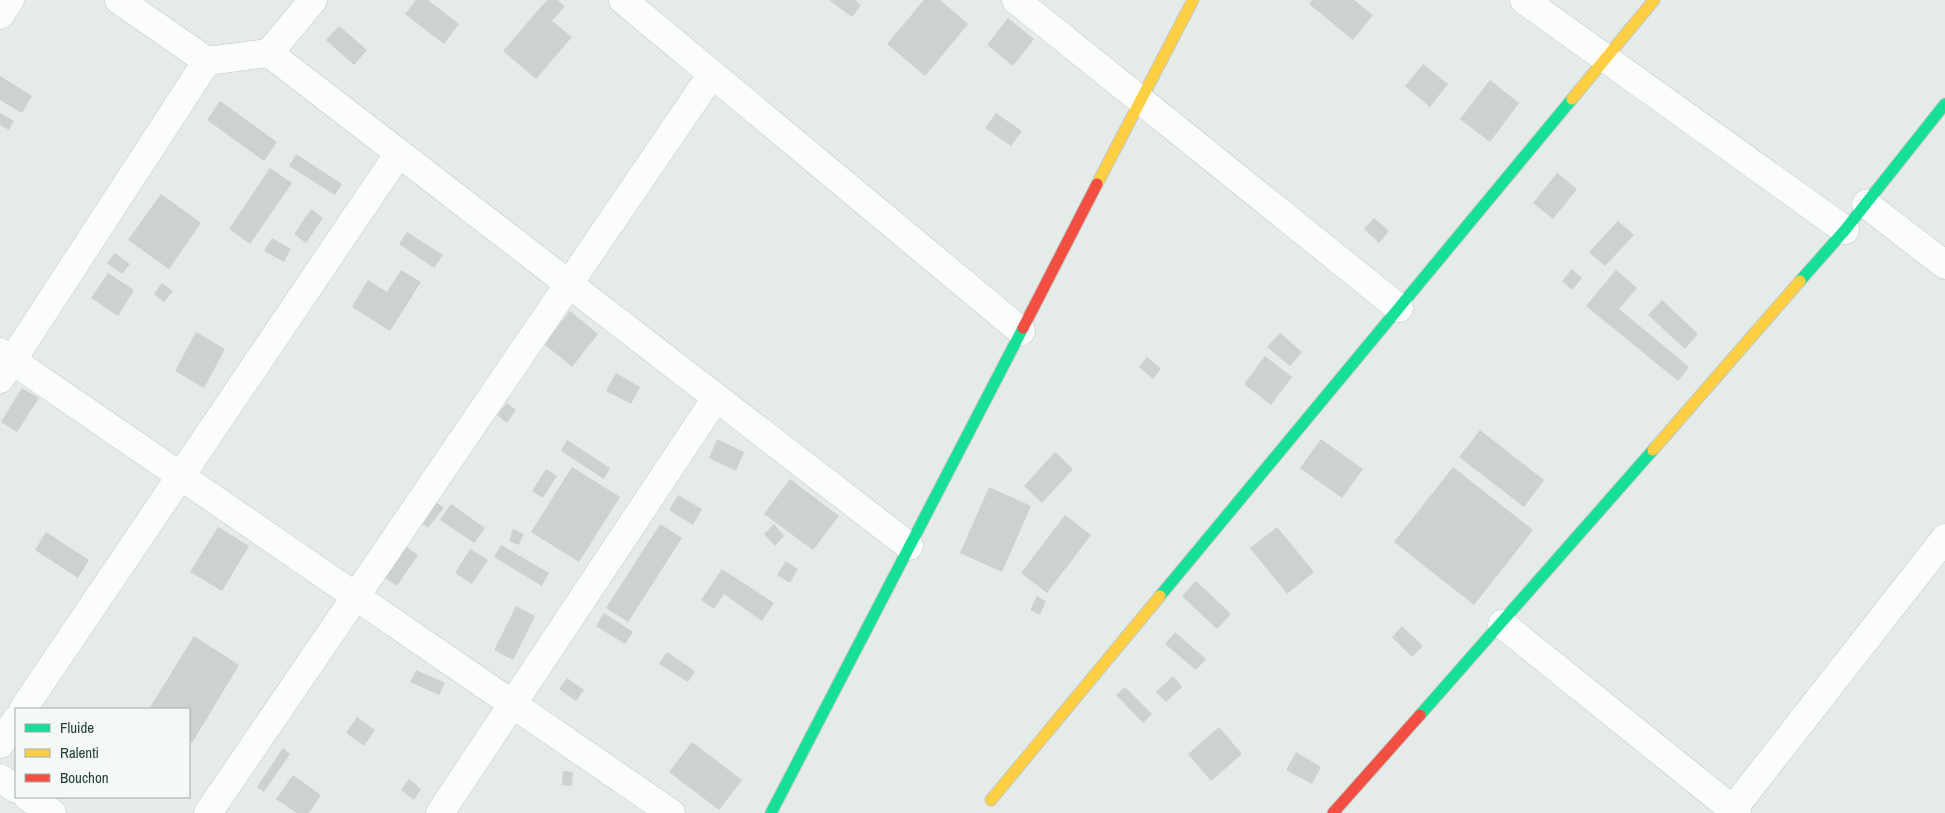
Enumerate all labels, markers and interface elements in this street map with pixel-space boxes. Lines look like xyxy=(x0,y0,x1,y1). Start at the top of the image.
legend xyxy=(15,708,190,798)
text: Fluide xyxy=(60,717,94,738)
text: Ralenti xyxy=(60,742,99,763)
text: Bouchon xyxy=(60,767,109,788)

